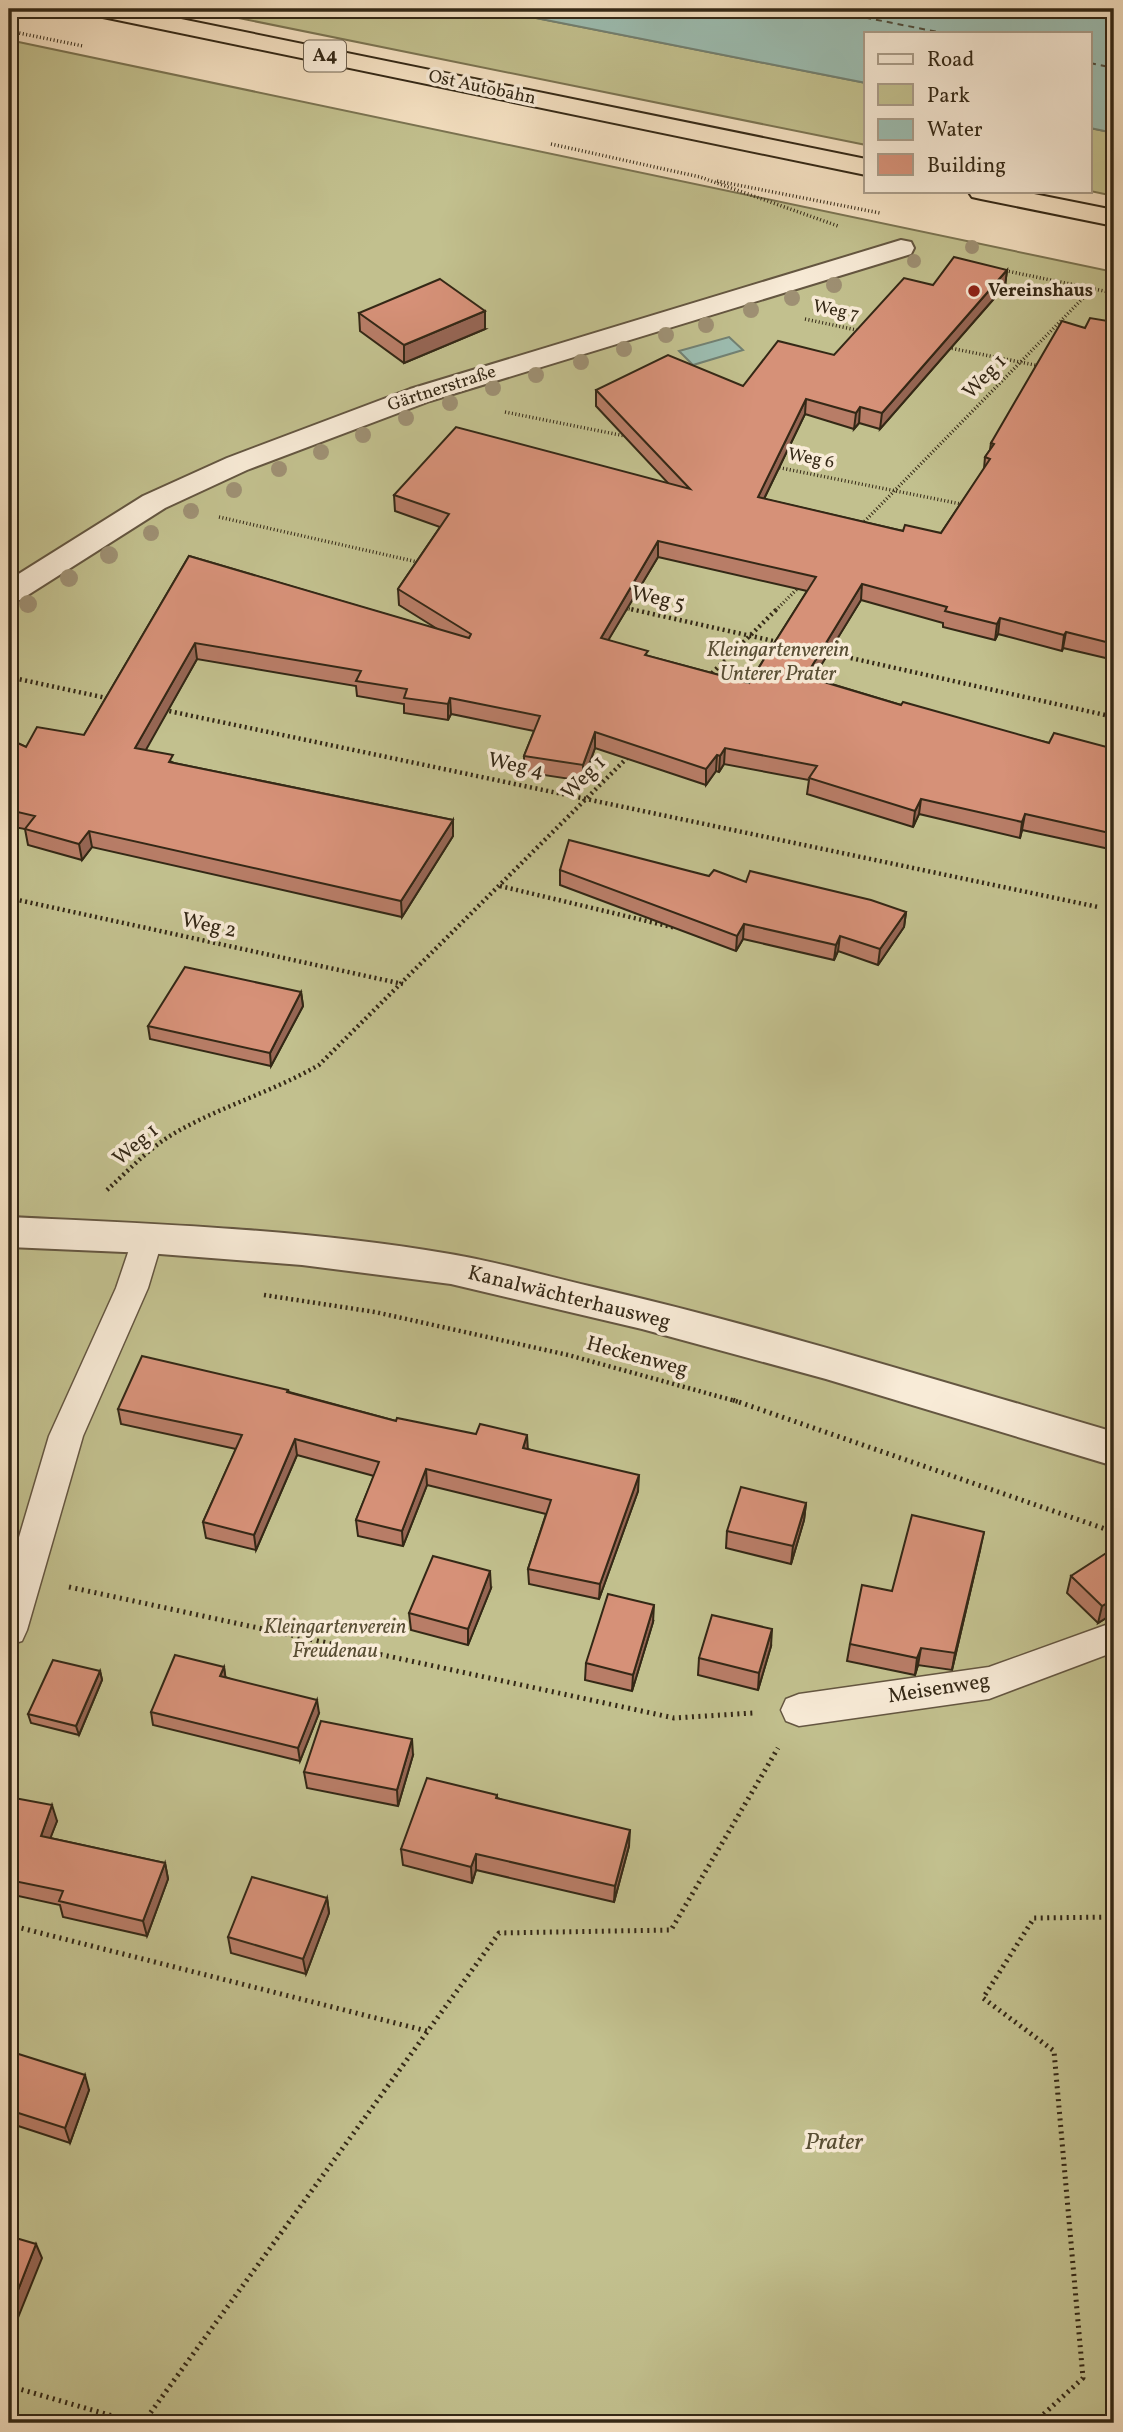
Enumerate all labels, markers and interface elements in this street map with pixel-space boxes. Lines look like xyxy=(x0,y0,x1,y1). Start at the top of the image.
legend xyxy=(864,32,1092,192)
road number: A4 xyxy=(304,40,346,72)
text: Road xyxy=(927,46,974,75)
street label: Ost Autobahn xyxy=(426,64,538,112)
text: Park xyxy=(927,82,970,111)
text: Water xyxy=(927,116,983,145)
text: Building xyxy=(927,152,1006,181)
place label: Vereinshaus xyxy=(988,279,1093,304)
marker: Vereinshaus xyxy=(966,283,982,299)
street label: Weg 7 xyxy=(811,294,861,328)
street label: Weg 1 xyxy=(956,348,1014,406)
street label: Gärtnerstraße xyxy=(385,360,499,418)
street label: Weg 6 xyxy=(786,442,836,476)
street label: Weg 5 xyxy=(628,579,688,619)
park label: Kleingartenverein Unterer Prater xyxy=(707,636,849,689)
street label: Weg 4 xyxy=(485,746,547,786)
street label: Weg 1 xyxy=(555,749,613,807)
street label: Weg 2 xyxy=(179,906,239,946)
street label: Weg 1 xyxy=(107,1117,165,1173)
street label: Kanalwächterhausweg xyxy=(465,1259,673,1337)
street label: Heckenweg xyxy=(583,1330,691,1384)
park label: Kleingartenverein Freudenau xyxy=(264,1613,406,1666)
street label: Meisenweg xyxy=(886,1667,992,1711)
park label: Prater xyxy=(805,2126,864,2160)

